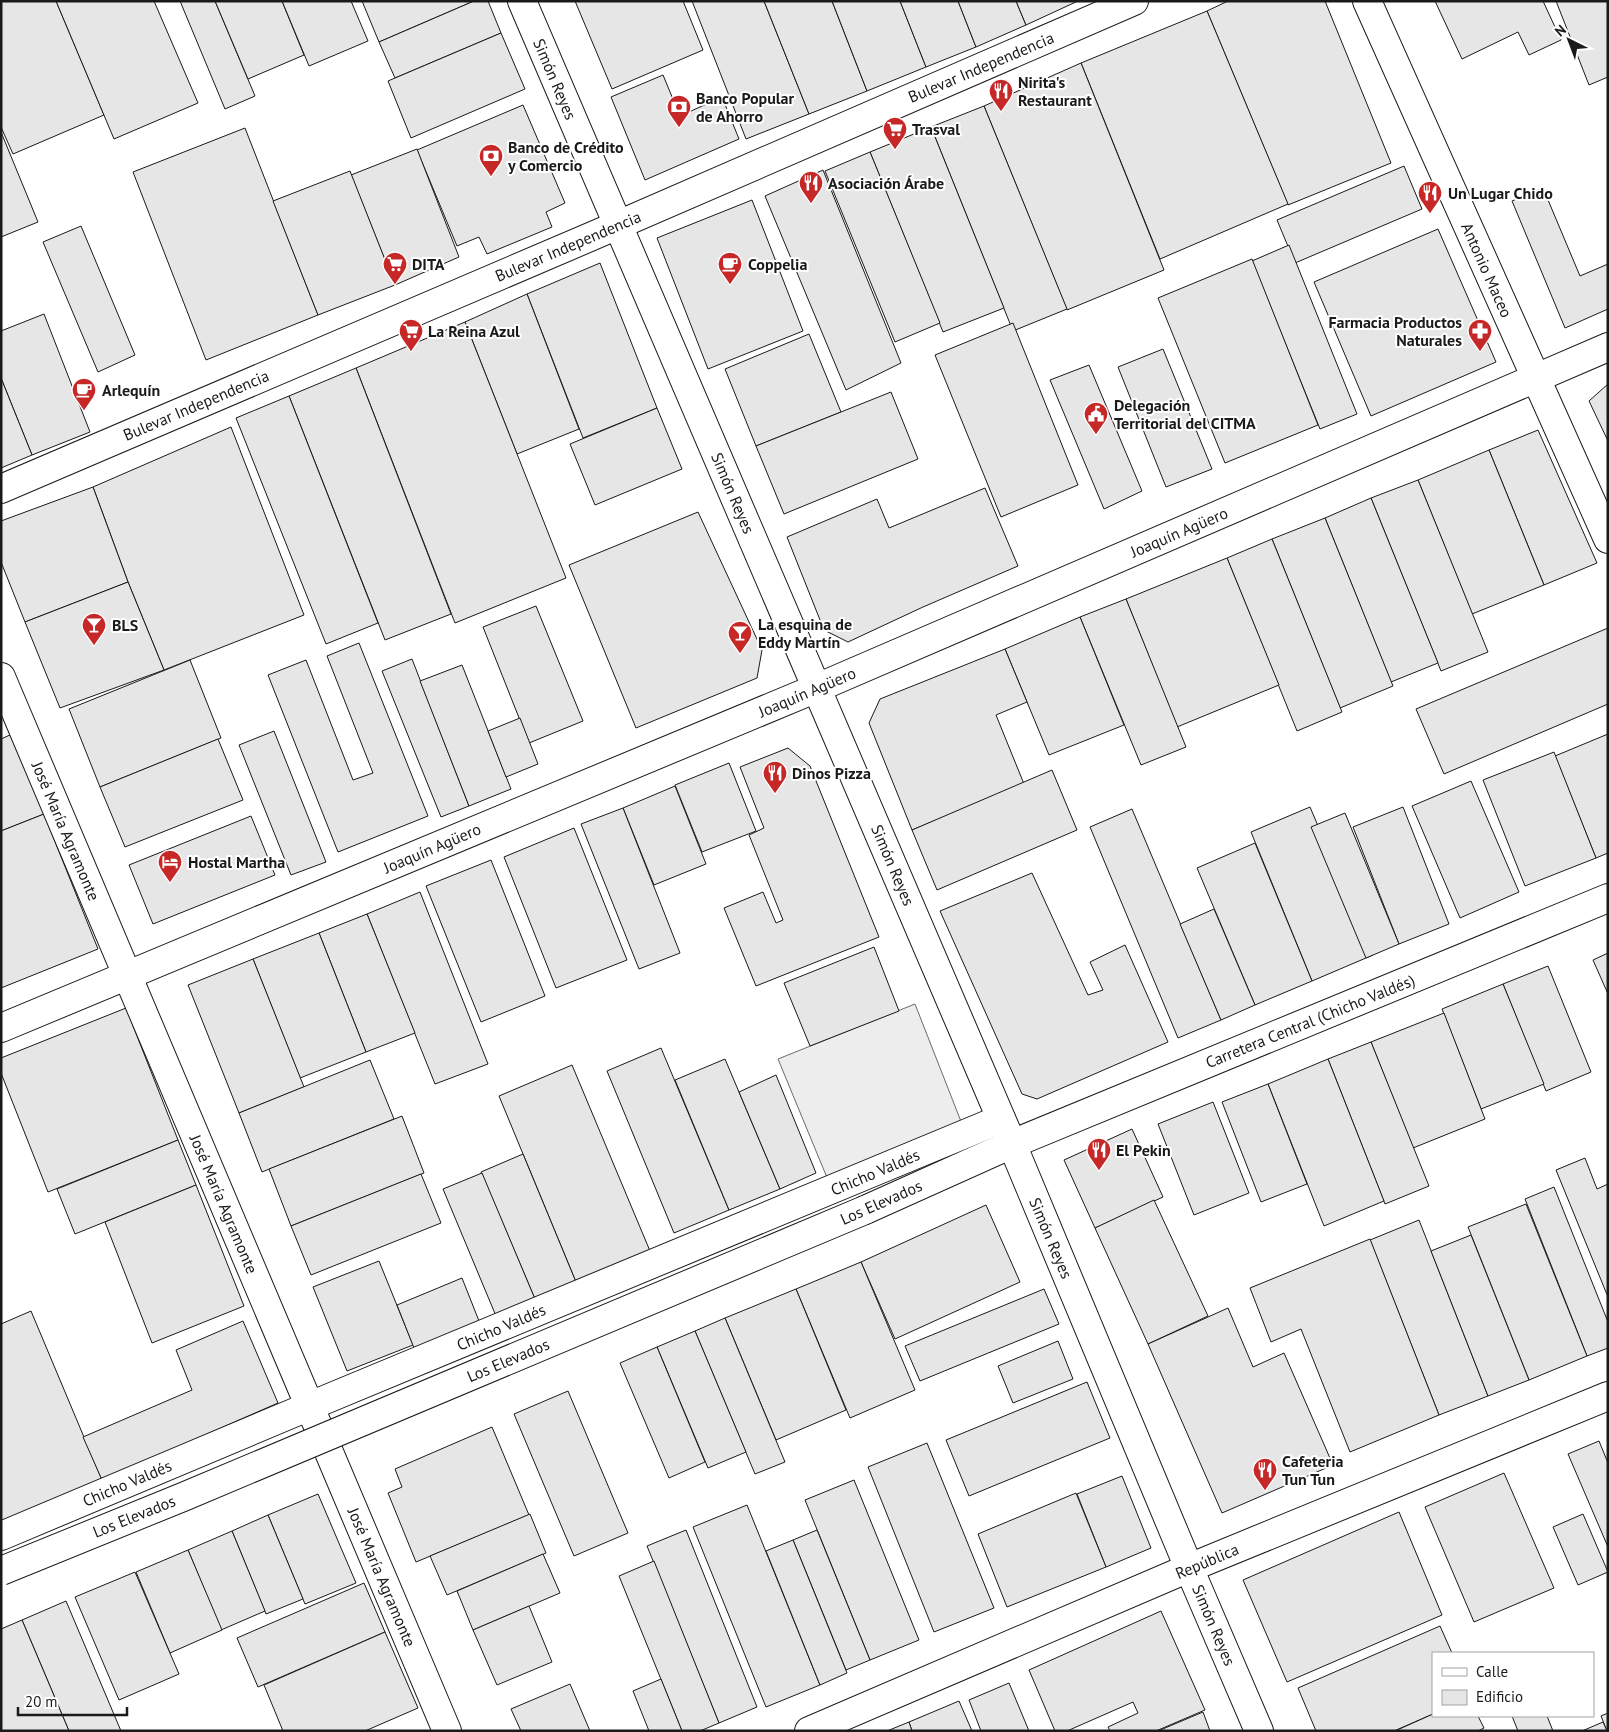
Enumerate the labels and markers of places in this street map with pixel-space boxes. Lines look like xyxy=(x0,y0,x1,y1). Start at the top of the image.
place label: Nirita's Restaurant xyxy=(1018,72,1092,110)
restaurant icon: Nirita's Restaurant xyxy=(988,78,1014,112)
place label: Banco Popular de Ahorro xyxy=(696,88,794,126)
bank icon: Banco Popular de Ahorro xyxy=(666,94,692,128)
supermarket icon: Trasval xyxy=(882,116,908,150)
place label: Trasval xyxy=(912,119,960,139)
place label: Banco de Crédito y Comercio xyxy=(507,137,624,175)
bank icon: Banco de Crédito y Comercio xyxy=(478,143,504,177)
restaurant icon: Asociación Árabe xyxy=(798,170,824,204)
place label: Asociación Árabe xyxy=(828,173,944,193)
restaurant icon: Un Lugar Chido xyxy=(1417,180,1443,214)
place label: Un Lugar Chido xyxy=(1448,183,1553,203)
supermarket icon: DITA xyxy=(382,251,408,285)
cafe icon: Coppelia xyxy=(717,251,743,285)
place label: DITA xyxy=(412,254,445,274)
place label: Coppelia xyxy=(748,254,807,274)
place label: Farmacia Productos Naturales xyxy=(1328,312,1462,350)
supermarket icon: La Reina Azul xyxy=(398,318,424,352)
pharmacy icon: Farmacia Productos Naturales xyxy=(1467,318,1493,352)
place label: La Reina Azul xyxy=(428,321,520,341)
cafe icon: Arlequín xyxy=(71,377,97,411)
place label: Arlequín xyxy=(102,380,160,400)
place label: Delegación Territorial del CITMA xyxy=(1114,395,1256,433)
public building icon: Delegación Territorial del CITMA xyxy=(1083,401,1109,435)
bar icon: BLS xyxy=(81,612,107,646)
place label: La esquina de Eddy Martín xyxy=(758,614,852,652)
place label: BLS xyxy=(112,615,138,635)
bar icon: La esquina de Eddy Martín xyxy=(727,620,753,654)
restaurant icon: Dinos Pizza xyxy=(762,760,788,794)
place label: Dinos Pizza xyxy=(792,763,871,783)
hotel icon: Hostal Martha xyxy=(157,849,183,883)
place label: Hostal Martha xyxy=(188,852,285,872)
restaurant icon: El Pekin xyxy=(1086,1137,1112,1171)
place label: El Pekin xyxy=(1116,1140,1171,1160)
place label: Cafeteria Tun Tun xyxy=(1282,1451,1343,1489)
restaurant icon: Cafeteria Tun Tun xyxy=(1252,1457,1278,1491)

